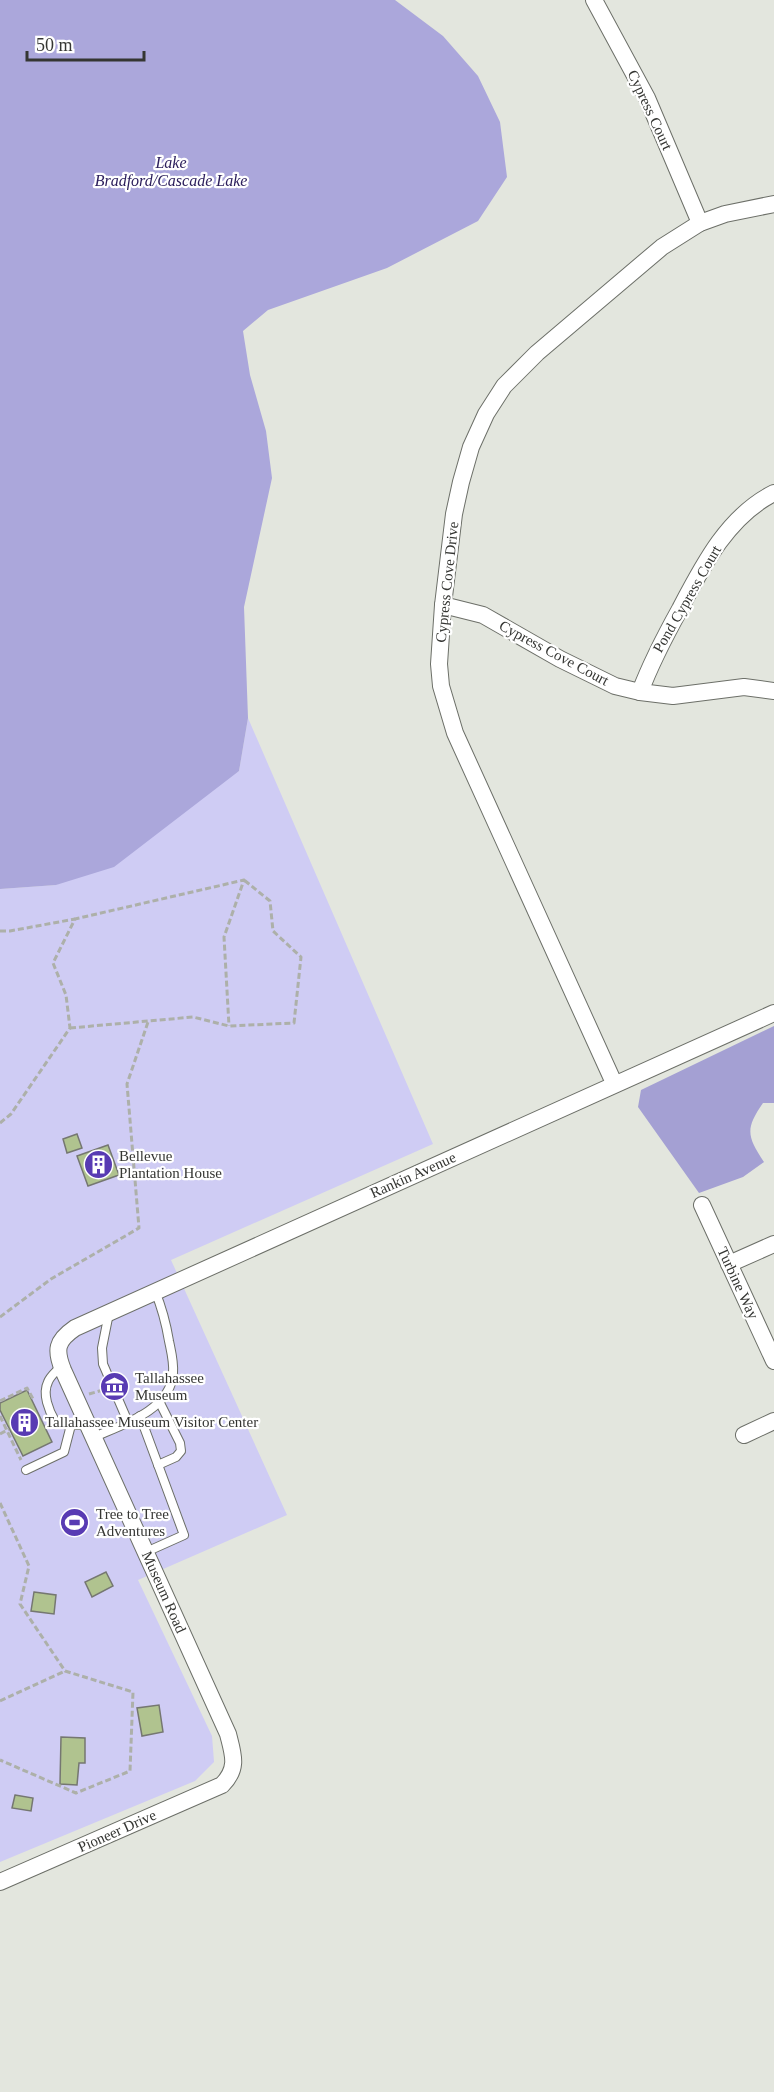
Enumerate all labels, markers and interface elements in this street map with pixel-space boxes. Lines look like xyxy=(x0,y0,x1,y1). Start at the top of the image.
scale bar xyxy=(27,24,144,62)
text: 50 m xyxy=(36,35,73,55)
street label: Cypress Court xyxy=(625,68,676,153)
water label: Lake Bradford/Cascade Lake xyxy=(95,154,247,190)
street label: Cypress Cove Drive xyxy=(433,520,461,643)
street label: Pond Cypress Court xyxy=(650,542,725,655)
street label: Cypress Cove Court xyxy=(497,617,612,689)
place label: Bellevue Plantation House xyxy=(119,1148,222,1181)
building icon: Bellevue Plantation House xyxy=(82,1149,114,1181)
street label: Rankin Avenue xyxy=(368,1149,458,1201)
street label: Turbine Way xyxy=(714,1244,762,1322)
place label: Tallahassee Museum xyxy=(135,1370,204,1403)
museum icon: Tallahassee Museum xyxy=(98,1371,130,1403)
building icon: Tallahassee Museum Visitor Center xyxy=(8,1406,40,1438)
place label: Tallahassee Museum Visitor Center xyxy=(45,1414,258,1430)
place label: Tree to Tree Adventures xyxy=(96,1506,169,1539)
sports icon: Tree to Tree Adventures xyxy=(59,1507,91,1539)
street label: Museum Road xyxy=(139,1549,189,1636)
street label: Pioneer Drive xyxy=(75,1807,159,1855)

